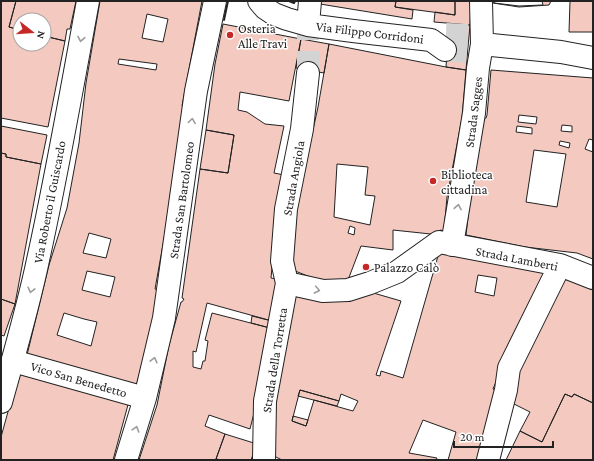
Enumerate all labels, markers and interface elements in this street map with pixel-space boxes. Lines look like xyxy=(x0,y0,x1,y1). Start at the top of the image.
north arrow xyxy=(12,12,52,52)
street label: Via Filippo Corridoni xyxy=(315,18,425,47)
place label: Osteria Alle Travi xyxy=(238,21,288,51)
text: N xyxy=(35,30,48,41)
marker: Osteria Alle Travi xyxy=(225,30,235,40)
one-way arrow xyxy=(77,36,86,42)
street label: Strada Sagges xyxy=(462,76,485,148)
one-way arrow xyxy=(187,118,196,124)
street label: Strada Angiola xyxy=(280,139,307,217)
street label: Via Roberto il Guiscardo xyxy=(30,140,69,265)
street label: Strada San Bartolomeo xyxy=(166,140,197,260)
place label: Biblioteca cittadina xyxy=(441,167,493,197)
marker: Biblioteca cittadina xyxy=(428,176,438,186)
one-way arrow xyxy=(454,204,462,210)
street label: Strada Lamberti xyxy=(474,243,560,274)
place label: Palazzo Calò xyxy=(374,260,439,275)
marker: Palazzo Calò xyxy=(361,262,371,272)
one-way arrow xyxy=(314,285,320,293)
one-way arrow xyxy=(27,287,35,293)
street label: Strada della Torretta xyxy=(259,306,290,414)
one-way arrow xyxy=(149,357,158,364)
street label: Vico San Benedetto xyxy=(29,359,129,400)
scale bar xyxy=(454,423,553,449)
one-way arrow xyxy=(131,426,140,433)
text: 20 m xyxy=(460,430,485,444)

